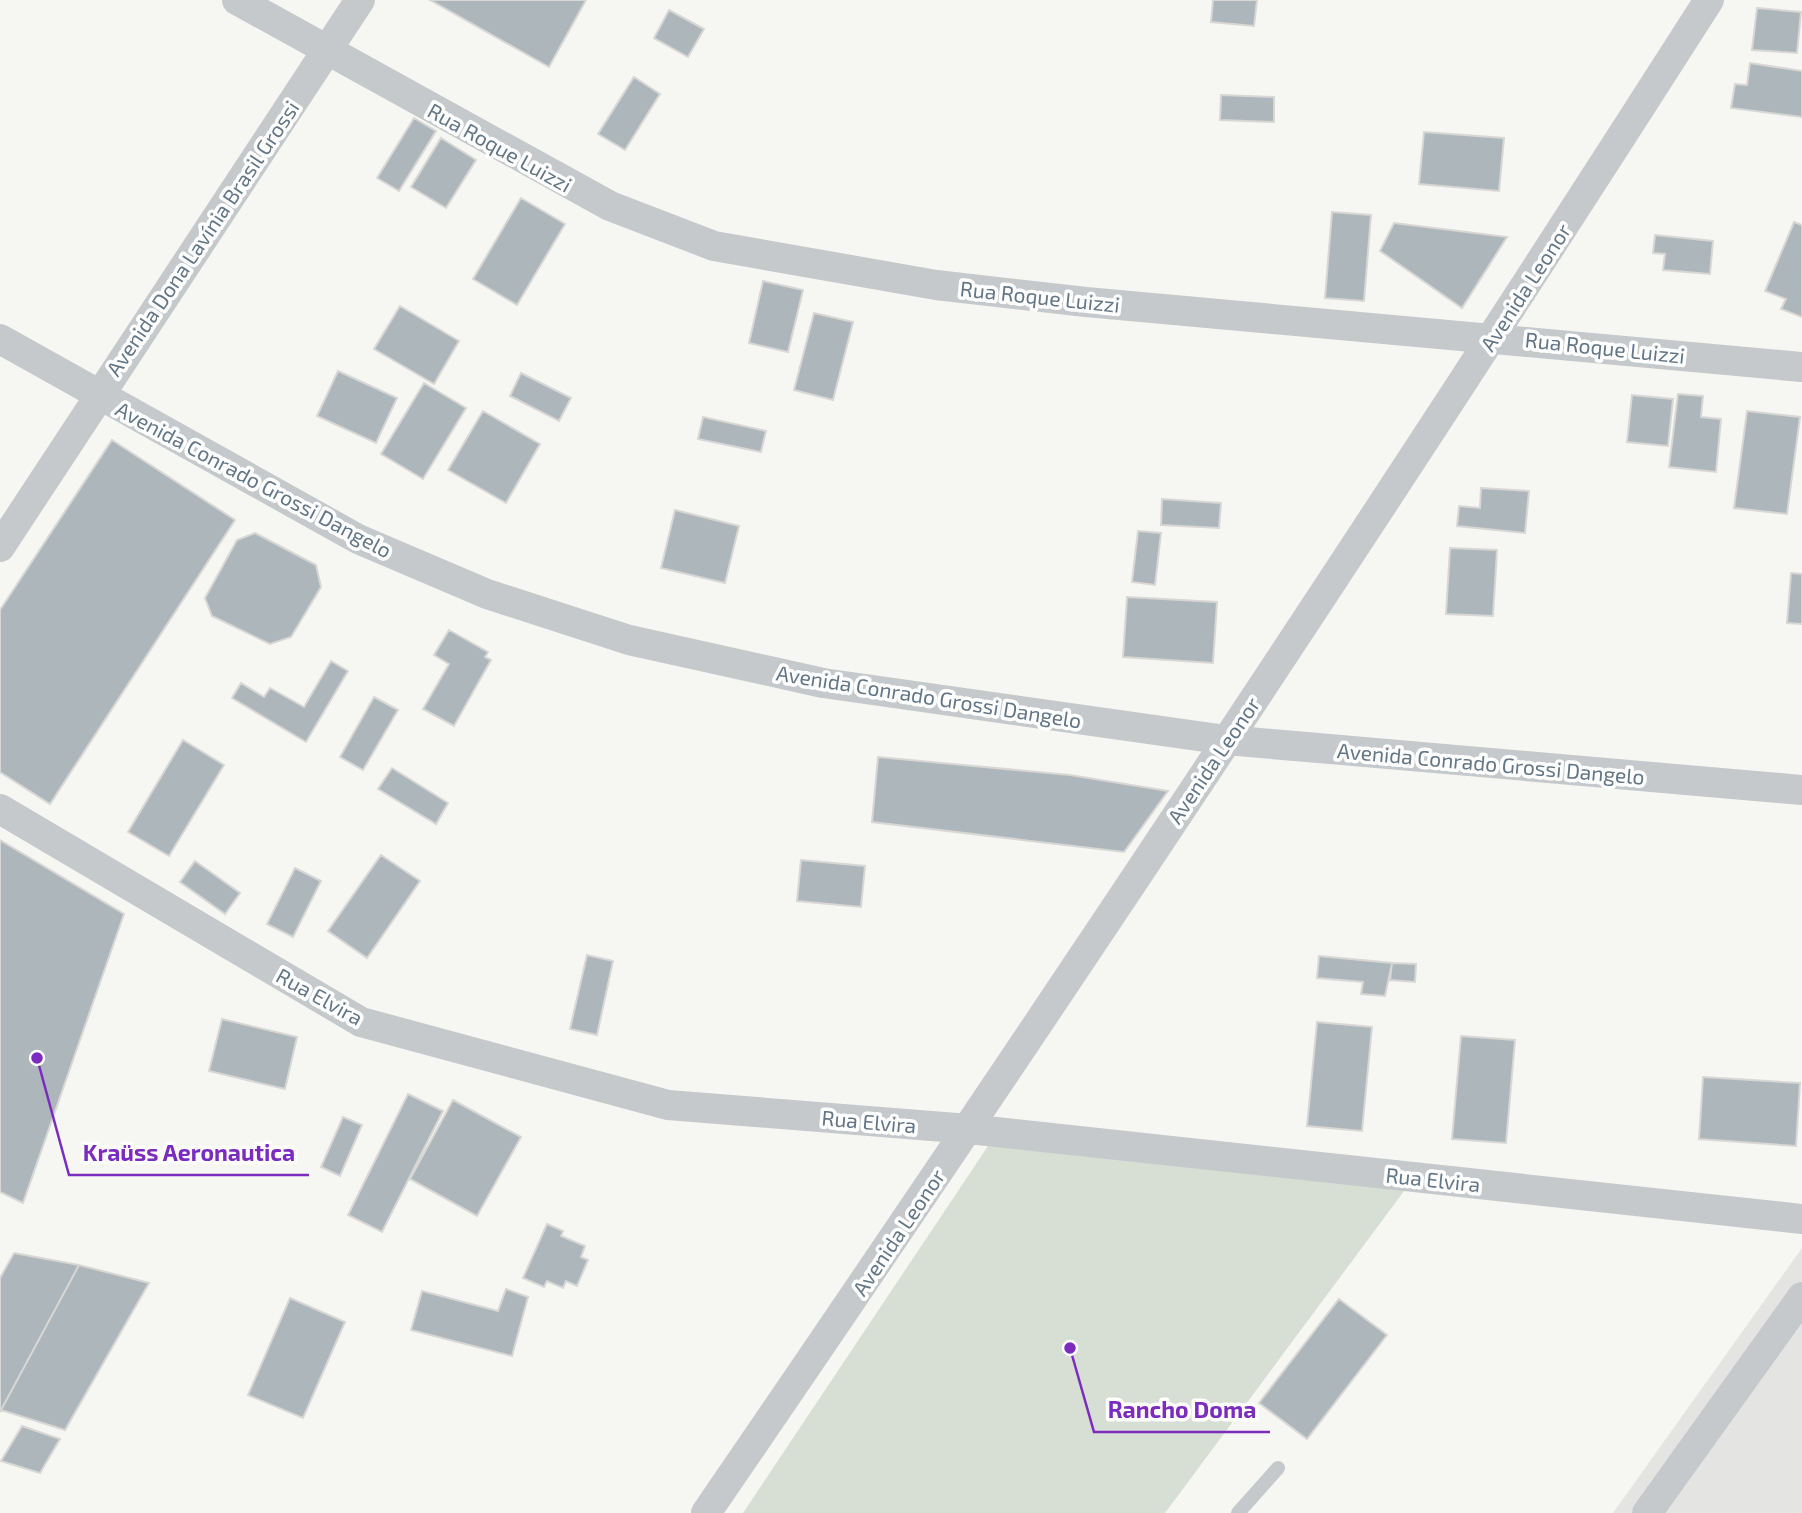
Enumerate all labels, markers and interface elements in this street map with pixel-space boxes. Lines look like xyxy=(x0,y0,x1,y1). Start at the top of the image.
street label: Avenida Dona Lavínia Brasil Grossi xyxy=(100,96,304,380)
street label: Rua Roque Luizzi xyxy=(424,97,576,197)
street label: Avenida Leonor xyxy=(1474,218,1576,355)
street label: Rua Roque Luizzi xyxy=(959,275,1121,317)
street label: Rua Roque Luizzi xyxy=(1524,326,1686,368)
street label: Avenida Conrado Grossi Dangelo xyxy=(112,396,396,562)
street label: Avenida Conrado Grossi Dangelo xyxy=(775,660,1083,732)
street label: Avenida Leonor xyxy=(1162,692,1265,828)
street label: Avenida Conrado Grossi Dangelo xyxy=(1336,737,1646,789)
street label: Rua Elvira xyxy=(272,962,368,1030)
street label: Rua Elvira xyxy=(821,1104,917,1138)
callout: Kraüss Aeronautica xyxy=(69,1131,309,1175)
text: Kraüss Aeronautica xyxy=(83,1138,295,1166)
street label: Rua Elvira xyxy=(1384,1162,1482,1196)
street label: Avenida Leonor xyxy=(847,1164,950,1300)
callout: Rancho Doma xyxy=(1094,1388,1270,1432)
text: Rancho Doma xyxy=(1108,1395,1256,1423)

